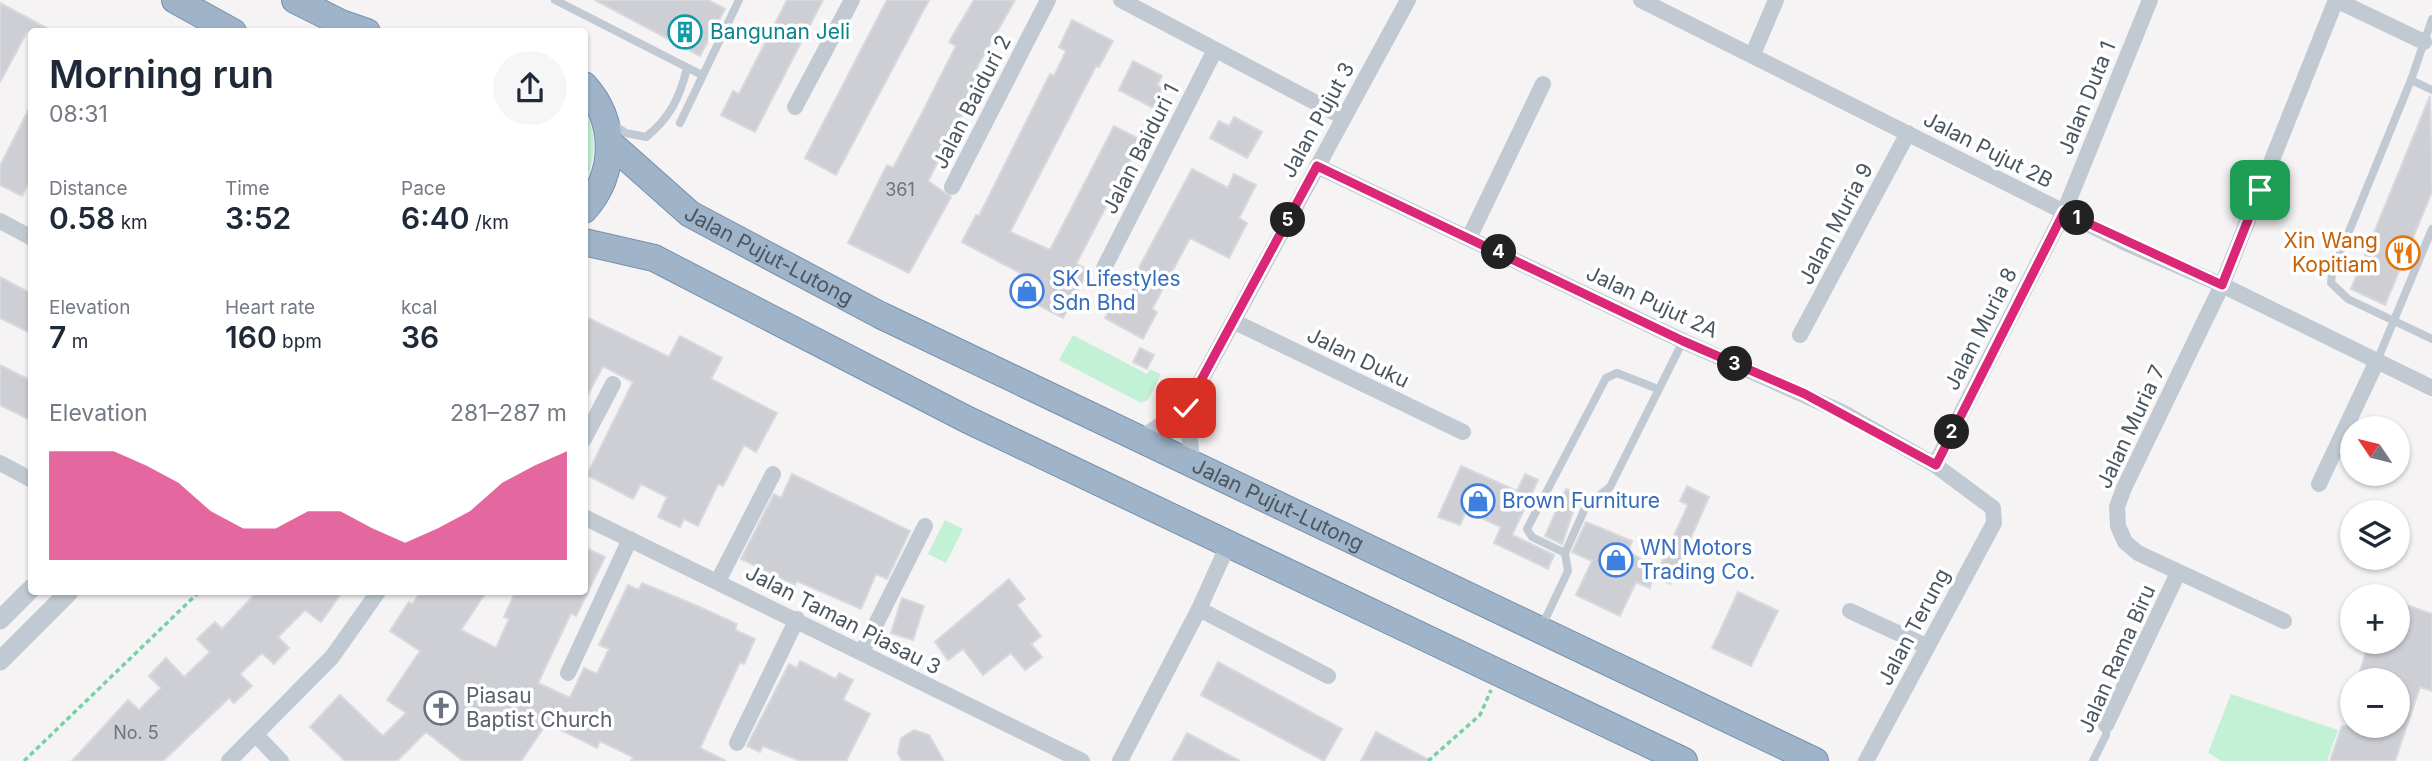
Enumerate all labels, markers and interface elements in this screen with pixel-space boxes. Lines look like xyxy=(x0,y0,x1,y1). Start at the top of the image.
building icon: Bangunan Jeli xyxy=(666,13,704,51)
place label: Bangunan Jeli xyxy=(710,19,850,44)
street label: Jalan Baiduri 2 xyxy=(927,31,1016,173)
street label: Jalan Duta 1 xyxy=(2053,38,2121,158)
text: Morning run xyxy=(49,51,274,97)
button: share xyxy=(493,51,567,125)
street label: Jalan Pujut 3 xyxy=(1276,58,1360,182)
street label: Jalan Baiduri 1 xyxy=(1097,80,1184,218)
text: 08:31 xyxy=(49,100,108,128)
street label: Jalan Pujut 2B xyxy=(1919,106,2057,193)
street label: Jalan Muria 9 xyxy=(1793,159,1878,289)
pin xyxy=(2230,160,2290,220)
icon: arrive xyxy=(2241,171,2279,209)
text: Distance xyxy=(49,177,127,200)
text: Time xyxy=(225,177,270,200)
text: Pace xyxy=(401,177,446,200)
house number: 361 xyxy=(885,179,915,200)
text: 0.58 xyxy=(49,200,115,236)
text: 3:52 xyxy=(225,200,291,236)
text: 6:40 xyxy=(401,200,470,236)
street label: Jalan Pujut-Lutong xyxy=(680,200,857,310)
pin: 1 xyxy=(2060,200,2094,235)
pin: 5 xyxy=(1270,202,1306,238)
text: 1 xyxy=(2072,206,2081,229)
text: 5 xyxy=(1281,208,1294,231)
text: km xyxy=(115,211,148,234)
text: /km xyxy=(470,211,509,234)
place label: Xin Wang Kopitiam xyxy=(2284,228,2378,277)
pin: 4 xyxy=(1482,234,1516,270)
restaurant icon: Xin Wang Kopitiam xyxy=(2384,234,2422,272)
text: 4 xyxy=(1492,240,1505,263)
street label: Jalan Pujut 2A xyxy=(1582,260,1722,343)
street label: Jalan Muria 8 xyxy=(1939,263,2022,394)
place label: SK Lifestyles Sdn Bhd xyxy=(1052,266,1181,315)
shop icon: SK Lifestyles Sdn Bhd xyxy=(1008,272,1046,310)
text: Elevation xyxy=(49,296,130,319)
text: Heart rate xyxy=(225,296,315,319)
text: kcal xyxy=(401,296,437,319)
text: 7 xyxy=(49,319,66,355)
text: 160 xyxy=(225,319,277,355)
text: 36 xyxy=(401,319,439,355)
street label: Jalan Duku xyxy=(1303,322,1413,393)
text: m xyxy=(66,330,88,353)
text: bpm xyxy=(277,330,322,353)
pin: 3 xyxy=(1718,346,1752,382)
text: 3 xyxy=(1728,352,1741,375)
street label: Jalan Muria 7 xyxy=(2091,361,2170,492)
pin xyxy=(1156,378,1216,438)
icon: check xyxy=(1167,389,1205,427)
text: Elevation xyxy=(49,399,148,427)
text: 281–287 m xyxy=(450,399,567,427)
pin: 2 xyxy=(1934,414,1969,450)
north arrow xyxy=(2340,416,2410,486)
map controls xyxy=(2340,416,2410,738)
text: 2 xyxy=(1946,420,1957,443)
street label: Jalan Pujut-Lutong xyxy=(1188,453,1368,556)
shop icon: Brown Furniture xyxy=(1459,482,1497,520)
place label: Brown Furniture xyxy=(1502,488,1660,513)
button: layers xyxy=(2340,500,2410,570)
place label: WN Motors Trading Co. xyxy=(1640,535,1755,584)
shop icon: WN Motors Trading Co. xyxy=(1597,541,1635,579)
street label: Jalan Taman Piasau 3 xyxy=(741,559,945,680)
street label: Jalan Terung xyxy=(1872,564,1955,689)
street label: Jalan Rama Biru xyxy=(2073,581,2160,737)
button: + xyxy=(2340,584,2410,654)
button: − xyxy=(2340,668,2410,738)
place label: Piasau Baptist Church xyxy=(466,683,612,732)
church icon: Piasau Baptist Church xyxy=(422,689,460,727)
house number: No. 5 xyxy=(113,722,159,743)

